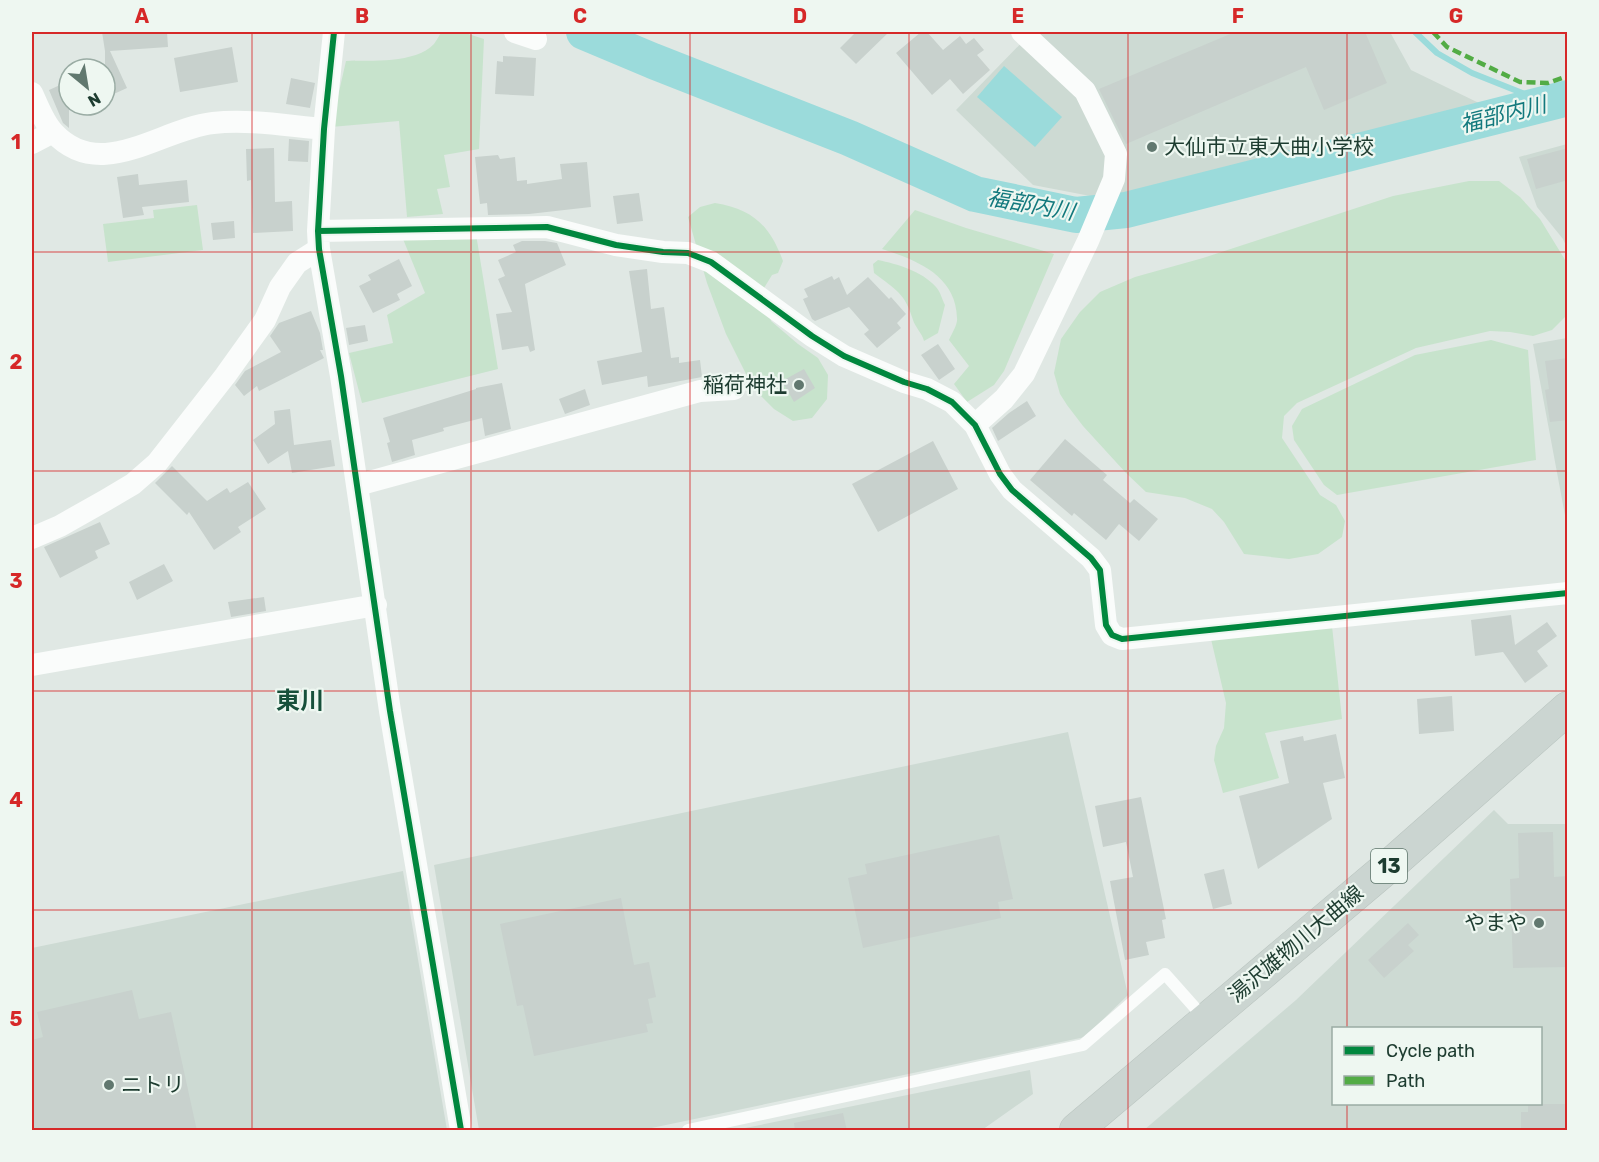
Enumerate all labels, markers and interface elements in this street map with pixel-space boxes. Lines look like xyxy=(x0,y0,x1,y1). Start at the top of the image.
text: A xyxy=(135,4,150,28)
text: B xyxy=(355,4,369,28)
text: C xyxy=(573,4,587,28)
text: D xyxy=(793,4,807,28)
text: E xyxy=(1012,4,1024,28)
text: F xyxy=(1232,4,1244,28)
text: G xyxy=(1449,4,1463,28)
north arrow xyxy=(57,57,117,117)
text: N xyxy=(85,88,104,111)
water label: 福部内川 xyxy=(1457,90,1551,138)
text: 1 xyxy=(11,130,21,154)
place label: 大仙市立東大曲小学校 xyxy=(1164,134,1374,159)
marker: 大仙市立東大曲小学校 xyxy=(1145,140,1159,154)
water label: 福部内川 xyxy=(985,184,1079,226)
text: 2 xyxy=(10,350,23,374)
place label: 稲荷神社 xyxy=(703,372,787,397)
marker: 稲荷神社 xyxy=(792,378,806,392)
text: 3 xyxy=(9,569,23,593)
district label: 東川 xyxy=(276,687,324,715)
text: 4 xyxy=(9,788,23,812)
road number: 13 xyxy=(1371,849,1407,883)
street label: 湯沢雄物川大曲線 xyxy=(1223,880,1368,1007)
place label: やまや xyxy=(1464,910,1527,935)
marker: やまや xyxy=(1532,916,1546,930)
text: 5 xyxy=(10,1007,23,1031)
legend xyxy=(1332,1027,1542,1105)
text: Cycle path xyxy=(1386,1040,1475,1062)
text: Path xyxy=(1386,1070,1425,1092)
place label: ニトリ xyxy=(121,1072,184,1097)
marker: ニトリ xyxy=(102,1078,116,1092)

